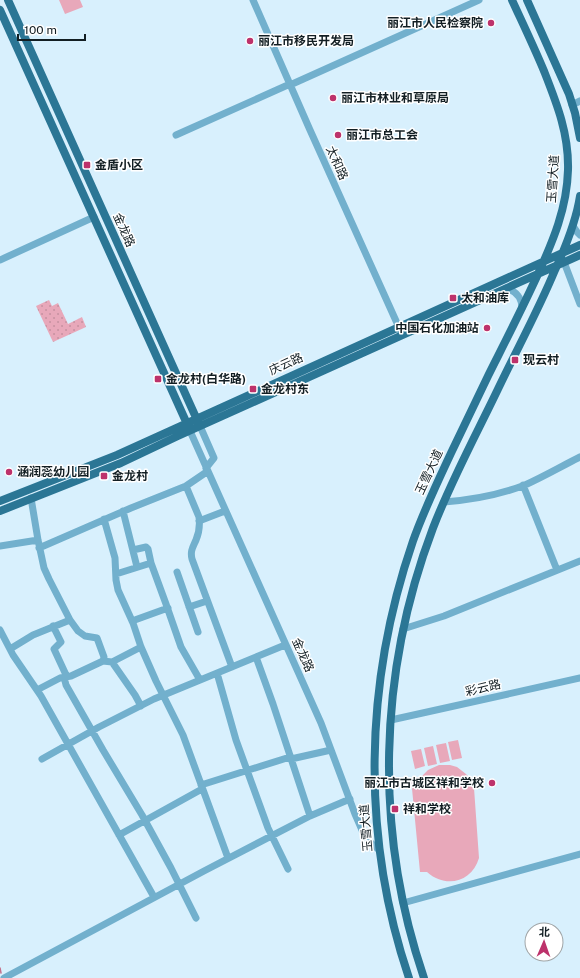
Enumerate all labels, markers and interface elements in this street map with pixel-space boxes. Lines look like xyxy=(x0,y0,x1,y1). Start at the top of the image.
scale bar xyxy=(18,16,85,42)
place label: 丽江市人民检察院 xyxy=(387,16,483,30)
marker: 丽江市人民检察院 xyxy=(486,18,496,28)
text: 100 m xyxy=(24,23,57,37)
place label: 丽江市移民开发局 xyxy=(258,34,354,48)
marker: 丽江市移民开发局 xyxy=(245,36,255,46)
place label: 丽江市林业和草原局 xyxy=(341,91,449,105)
marker: 丽江市林业和草原局 xyxy=(328,93,338,103)
place label: 丽江市总工会 xyxy=(346,128,418,142)
marker: 丽江市总工会 xyxy=(333,130,343,140)
street label: 太和路 xyxy=(323,144,351,182)
street label: 玉雪大道 xyxy=(544,155,562,203)
place label: 金盾小区 xyxy=(95,158,143,172)
marker: 金盾小区 xyxy=(82,160,92,170)
street label: 金龙路 xyxy=(110,211,138,249)
place label: 太和油库 xyxy=(461,291,509,305)
marker: 太和油库 xyxy=(448,293,458,303)
place label: 中国石化加油站 xyxy=(395,321,479,335)
marker: 中国石化加油站 xyxy=(482,323,492,333)
street label: 庆云路 xyxy=(267,350,305,378)
place label: 现云村 xyxy=(523,353,559,367)
marker: 现云村 xyxy=(510,355,520,365)
place label: 金龙村(白华路) xyxy=(166,372,246,386)
marker: 金龙村(白华路) xyxy=(153,374,163,384)
place label: 金龙村东 xyxy=(261,382,309,396)
marker: 金龙村东 xyxy=(248,384,258,394)
street label: 玉雪大道 xyxy=(413,447,445,497)
place label: 涵润蕊幼儿园 xyxy=(17,465,89,479)
marker: 涵润蕊幼儿园 xyxy=(4,467,14,477)
place label: 金龙村 xyxy=(112,469,148,483)
marker: 金龙村 xyxy=(99,471,109,481)
street label: 金龙路 xyxy=(289,636,317,674)
street label: 彩云路 xyxy=(464,677,502,699)
place label: 丽江市古城区祥和学校 xyxy=(364,776,484,790)
marker: 丽江市古城区祥和学校 xyxy=(487,778,497,788)
place label: 祥和学校 xyxy=(403,802,451,816)
street label: 玉雪大道 xyxy=(357,803,375,853)
marker: 祥和学校 xyxy=(390,804,400,814)
north arrow xyxy=(524,922,564,962)
text: 北 xyxy=(539,926,550,938)

